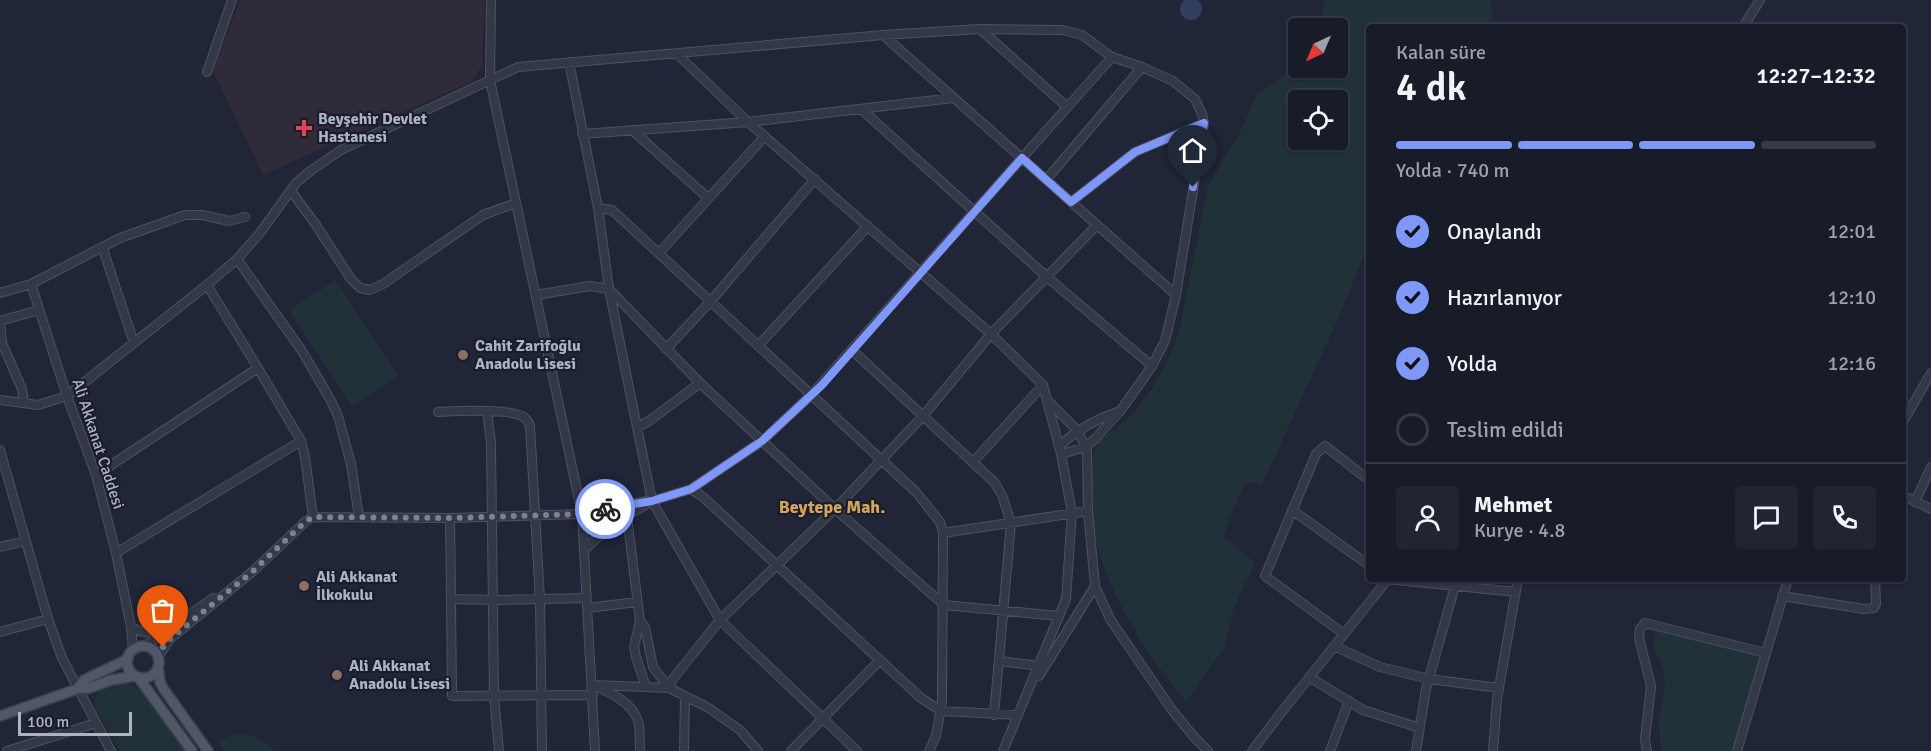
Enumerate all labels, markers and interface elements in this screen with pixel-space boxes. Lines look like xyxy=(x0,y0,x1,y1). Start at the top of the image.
north arrow xyxy=(1288,18,1348,78)
map controls xyxy=(1288,18,1348,150)
text: Kalan süre xyxy=(1396,40,1486,65)
text: 12:27–12:32 xyxy=(1757,62,1876,89)
text: 4 dk xyxy=(1396,63,1466,111)
button: locate xyxy=(1288,90,1348,150)
place label: Beyşehir Devlet Hastanesi xyxy=(318,109,427,147)
marker: Beyşehir Devlet Hastanesi xyxy=(295,119,313,137)
pin xyxy=(1167,125,1218,187)
icon: home xyxy=(1176,134,1209,167)
text: Yolda · 740 m xyxy=(1396,158,1509,183)
icon: check xyxy=(1396,215,1429,248)
text: Onaylandı xyxy=(1447,218,1542,245)
text: 12:01 xyxy=(1827,219,1876,244)
icon: check xyxy=(1396,281,1429,314)
text: Hazırlanıyor xyxy=(1447,284,1562,311)
text: 12:10 xyxy=(1827,285,1876,310)
place label: Cahit Zarifoğlu Anadolu Lisesi xyxy=(475,336,581,374)
icon: check xyxy=(1396,347,1429,380)
marker: Cahit Zarifoğlu Anadolu Lisesi xyxy=(456,348,470,362)
text: Yolda xyxy=(1447,350,1497,377)
text: 12:16 xyxy=(1827,351,1876,376)
street label: Ali Akkanat Caddesi xyxy=(68,376,128,512)
text: Teslim edildi xyxy=(1447,416,1564,443)
courier xyxy=(575,479,635,539)
button: person xyxy=(1396,486,1459,549)
button: chat xyxy=(1735,486,1798,549)
button: phone xyxy=(1813,486,1876,549)
text: Mehmet xyxy=(1474,491,1552,518)
icon: bike xyxy=(589,493,622,526)
district label: Beytepe Mah. xyxy=(779,496,885,518)
text: Kurye · 4.8 xyxy=(1474,518,1565,543)
place label: Ali Akkanat İlkokulu xyxy=(316,567,397,605)
marker: Ali Akkanat İlkokulu xyxy=(297,579,311,593)
pin xyxy=(137,585,188,647)
icon: bag xyxy=(146,594,179,627)
place label: Ali Akkanat Anadolu Lisesi xyxy=(349,656,450,694)
marker: Ali Akkanat Anadolu Lisesi xyxy=(330,668,344,682)
scale bar xyxy=(18,709,132,736)
text: 100 m xyxy=(27,712,69,732)

